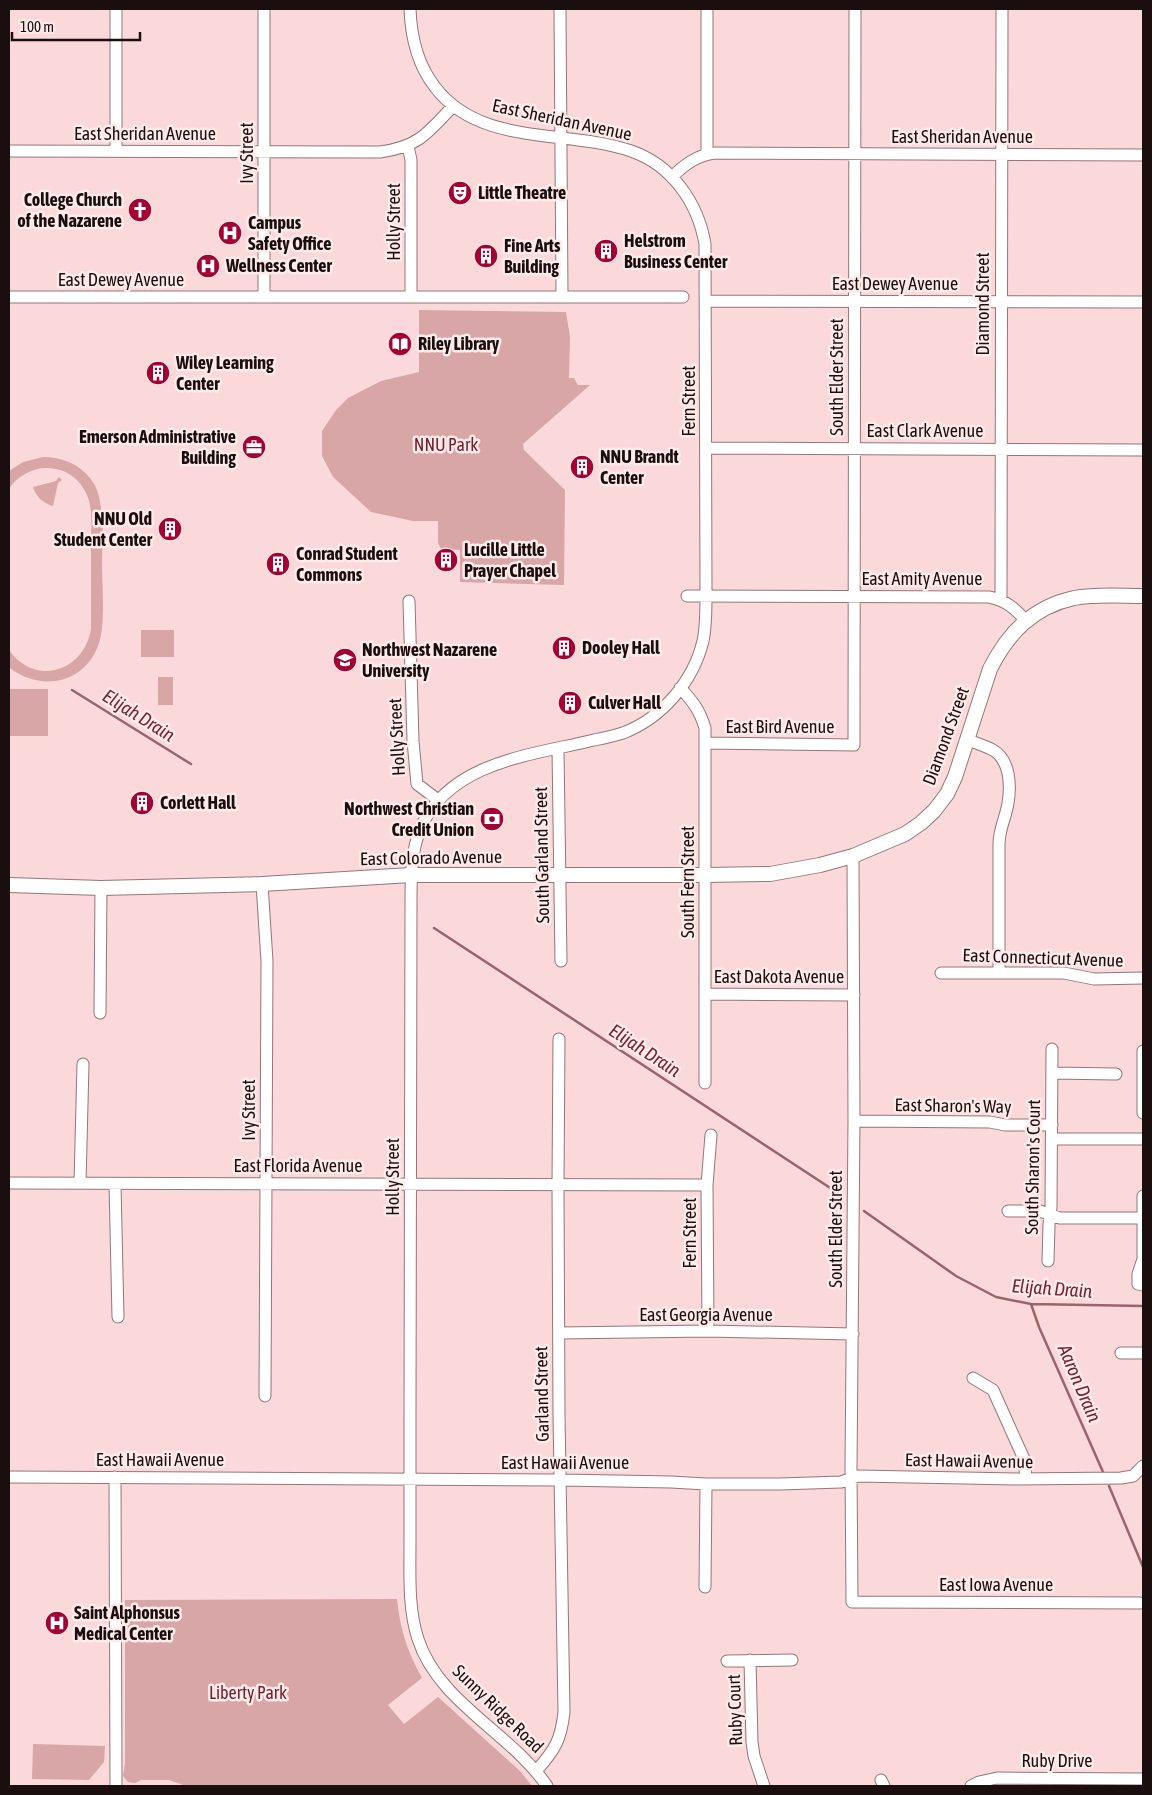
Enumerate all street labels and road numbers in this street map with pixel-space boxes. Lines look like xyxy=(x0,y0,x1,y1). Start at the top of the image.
street label: East Sheridan Avenue xyxy=(491,94,634,145)
street label: Ivy Street xyxy=(236,122,257,184)
street label: East Sheridan Avenue xyxy=(74,123,216,144)
street label: East Sheridan Avenue xyxy=(891,126,1033,147)
street label: Holly Street xyxy=(383,183,404,261)
street label: Diamond Street xyxy=(972,252,993,356)
street label: East Dewey Avenue xyxy=(58,269,184,290)
street label: East Dewey Avenue xyxy=(832,273,958,294)
street label: South Elder Street xyxy=(826,318,847,436)
street label: Fern Street xyxy=(678,365,699,437)
street label: East Clark Avenue xyxy=(867,420,983,441)
street label: East Amity Avenue xyxy=(862,568,982,589)
street label: Diamond Street xyxy=(918,684,973,788)
street label: Holly Street xyxy=(384,698,409,776)
street label: East Bird Avenue xyxy=(726,716,834,737)
street label: South Garland Street xyxy=(530,786,553,924)
street label: South Fern Street xyxy=(677,826,698,938)
street label: East Colorado Avenue xyxy=(360,846,502,869)
street label: East Connecticut Avenue xyxy=(962,944,1124,971)
street label: East Dakota Avenue xyxy=(714,966,844,987)
street label: Ivy Street xyxy=(238,1079,259,1141)
street label: East Sharon's Way xyxy=(894,1094,1012,1117)
street label: South Sharon's Court xyxy=(1021,1099,1044,1235)
street label: Holly Street xyxy=(382,1138,403,1216)
street label: East Florida Avenue xyxy=(234,1155,363,1176)
street label: South Elder Street xyxy=(825,1170,846,1288)
street label: Fern Street xyxy=(679,1197,700,1269)
street label: East Georgia Avenue xyxy=(639,1304,773,1325)
street label: Garland Street xyxy=(530,1346,553,1442)
street label: East Hawaii Avenue xyxy=(96,1449,224,1470)
street label: East Hawaii Avenue xyxy=(905,1449,1033,1472)
street label: East Hawaii Avenue xyxy=(501,1452,629,1473)
street label: East Iowa Avenue xyxy=(939,1574,1053,1595)
street label: Sunny Ridge Road xyxy=(449,1660,548,1757)
street label: Ruby Court xyxy=(723,1674,746,1746)
street label: Ruby Drive xyxy=(1022,1750,1092,1771)

